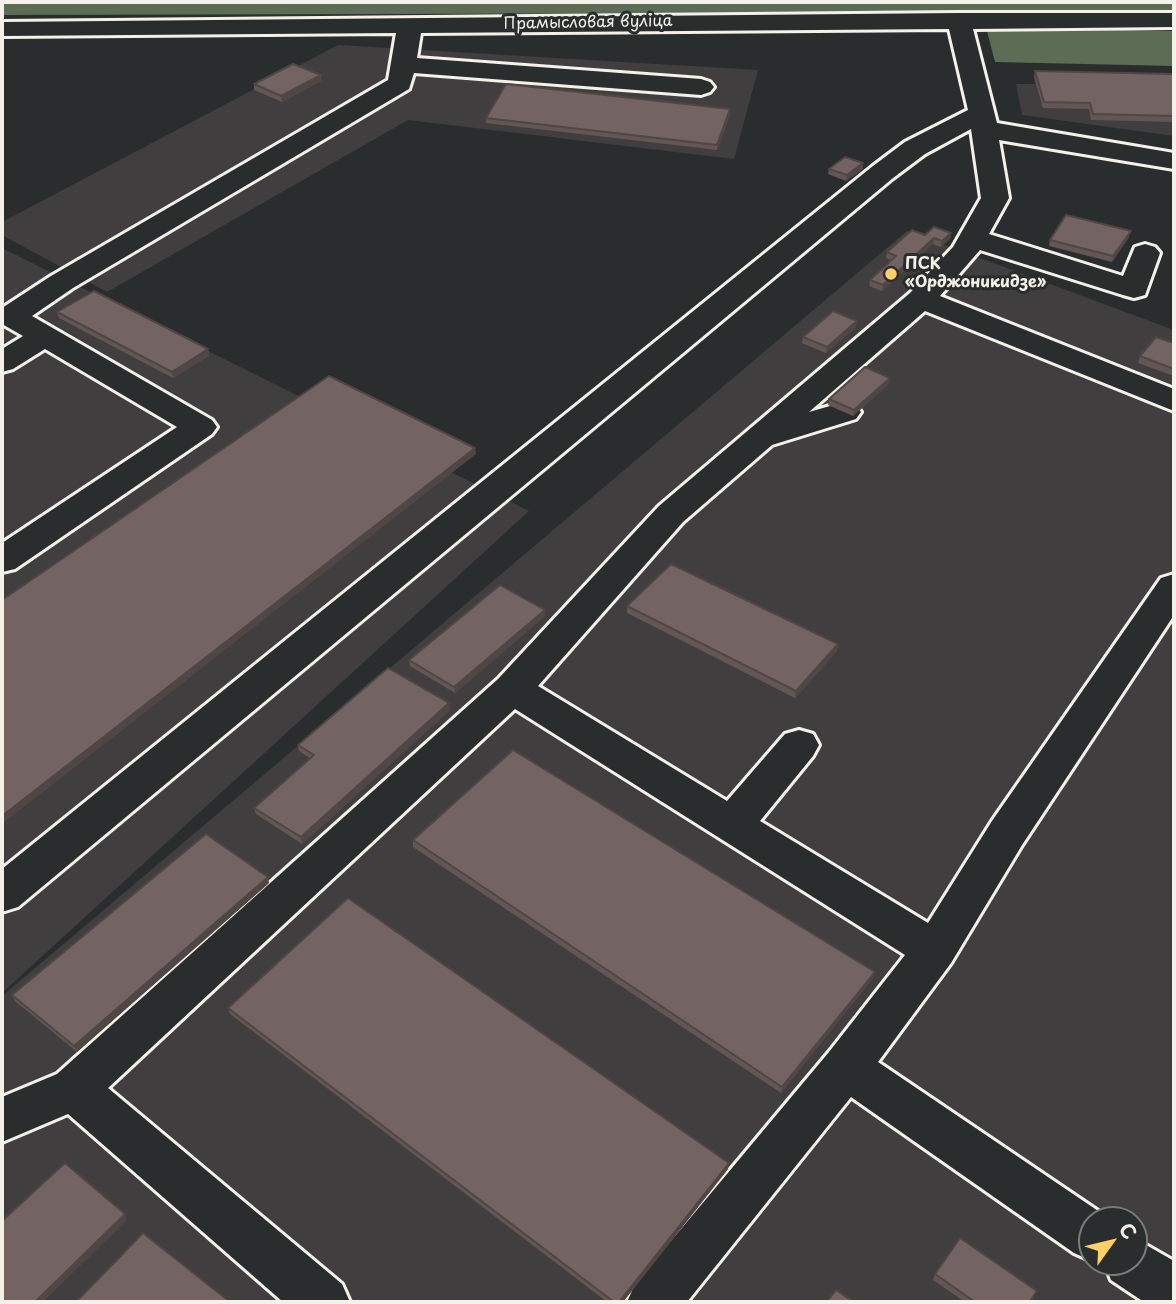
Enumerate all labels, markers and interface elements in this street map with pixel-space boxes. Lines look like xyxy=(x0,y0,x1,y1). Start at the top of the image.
street label: Прамысловая вуліца xyxy=(503,12,673,34)
place label: ПСК «Орджоникидзе» xyxy=(905,255,1046,293)
marker: ПСК «Орджоникидзе» xyxy=(883,266,899,282)
north arrow xyxy=(1078,1206,1148,1276)
text: С xyxy=(1113,1217,1144,1244)

